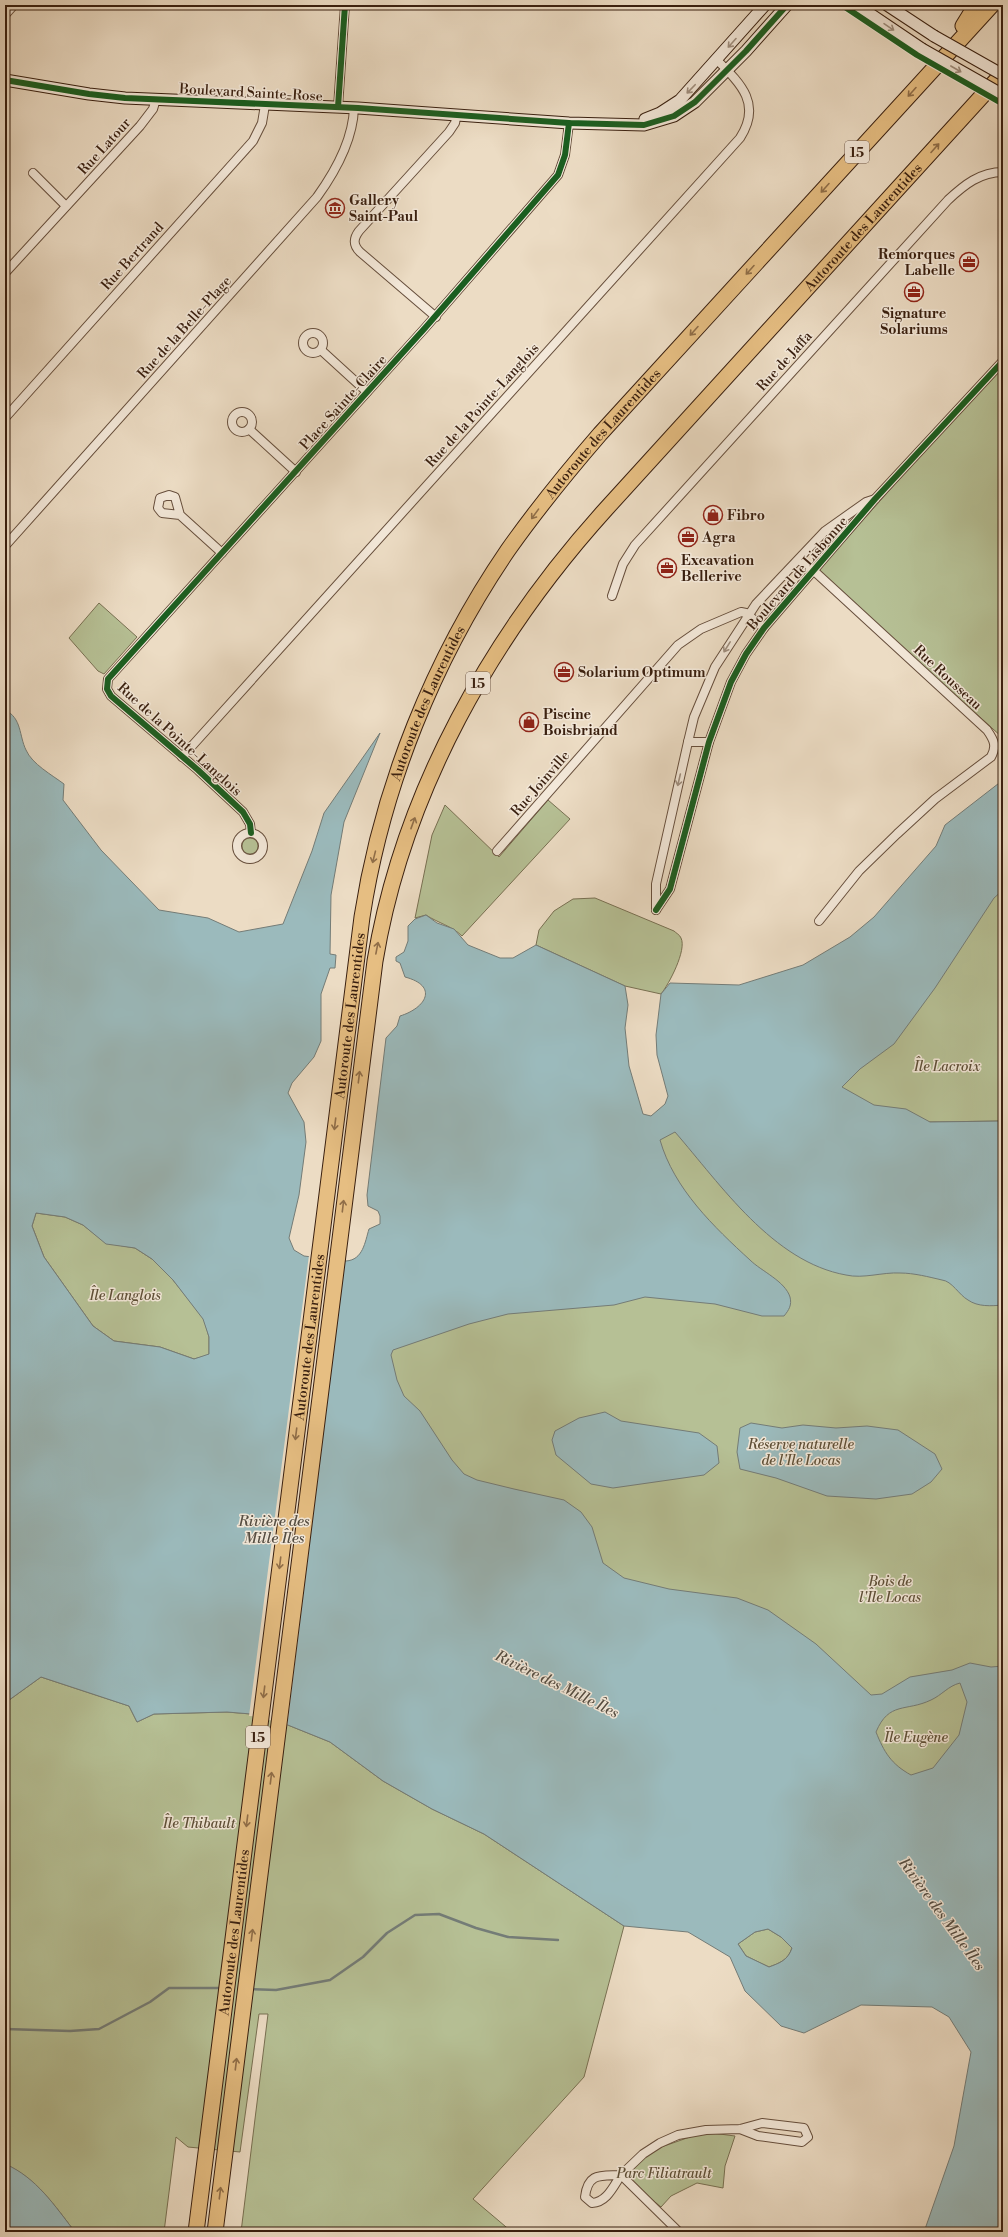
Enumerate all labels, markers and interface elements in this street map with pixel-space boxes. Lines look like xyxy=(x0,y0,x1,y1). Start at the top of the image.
one-way arrow xyxy=(884,23,895,31)
one-way arrow xyxy=(727,38,737,48)
one-way arrow xyxy=(950,65,962,73)
street label: Boulevard Sainte-Rose xyxy=(178,80,323,106)
one-way arrow xyxy=(686,84,695,94)
one-way arrow xyxy=(907,87,917,97)
street label: Rue Latour xyxy=(74,114,135,179)
road number: 15 xyxy=(845,141,869,163)
one-way arrow xyxy=(930,143,939,153)
street label: Autoroute des Laurentides xyxy=(800,160,927,296)
one-way arrow xyxy=(820,183,829,193)
place label: Gallery Saint-Paul xyxy=(349,192,418,226)
museum icon: Gallery Saint-Paul xyxy=(324,197,346,219)
street label: Rue Bertrand xyxy=(98,219,168,294)
place label: Remorques Labelle xyxy=(878,246,955,280)
office icon: Remorques Labelle xyxy=(958,251,980,273)
one-way arrow xyxy=(745,265,754,275)
street label: Rue de la Belle-Plage xyxy=(134,272,236,383)
office icon: Signature Solariums xyxy=(903,281,925,303)
place label: Signature Solariums xyxy=(880,305,948,339)
one-way arrow xyxy=(689,326,698,337)
street label: Rue de Jaffa xyxy=(753,327,817,395)
street label: Rue de la Pointe-Langlois xyxy=(422,340,543,472)
street label: Place Sainte-Claire xyxy=(296,351,391,454)
street label: Autoroute des Laurentides xyxy=(541,365,665,504)
shop icon: Fibro xyxy=(702,504,724,526)
place label: Fibro xyxy=(727,507,765,525)
one-way arrow xyxy=(531,508,539,519)
street label: Boulevard de Lisbonne xyxy=(743,513,852,635)
office icon: Agra xyxy=(677,526,699,548)
place label: Agra xyxy=(701,529,736,547)
place label: Excavation Bellerive xyxy=(681,552,755,586)
office icon: Excavation Bellerive xyxy=(656,557,678,579)
street label: Autoroute des Laurentides xyxy=(387,623,470,784)
one-way arrow xyxy=(723,641,731,652)
street label: Rue Rousseau xyxy=(909,641,985,714)
office icon: Solarium Optimum xyxy=(553,661,575,683)
place label: Solarium Optimum xyxy=(578,664,706,682)
road number: 15 xyxy=(466,672,490,694)
street label: Rue de la Pointe-Langlois xyxy=(113,679,245,800)
place label: Piscine Boisbriand xyxy=(543,706,618,740)
shop icon: Piscine Boisbriand xyxy=(518,711,540,733)
street label: Rue Joinville xyxy=(507,747,574,820)
one-way arrow xyxy=(675,773,683,786)
one-way arrow xyxy=(410,818,418,830)
one-way arrow xyxy=(369,850,377,863)
street label: Autoroute des Laurentides xyxy=(331,932,370,1101)
one-way arrow xyxy=(373,942,381,955)
park label: Île Lacroix xyxy=(913,1056,981,1076)
one-way arrow xyxy=(355,1071,363,1084)
one-way arrow xyxy=(331,1117,339,1130)
one-way arrow xyxy=(339,1200,347,1213)
street label: Autoroute des Laurentides xyxy=(290,1253,329,1422)
park label: Île Langlois xyxy=(88,1285,161,1305)
one-way arrow xyxy=(292,1427,300,1440)
park label: Réserve naturelle de l'Île Locas xyxy=(747,1436,855,1470)
water label: Rivière des Mille Îles xyxy=(237,1512,310,1548)
one-way arrow xyxy=(276,1556,284,1569)
park label: Bois de l'Île Locas xyxy=(859,1573,921,1607)
water label: Rivière des Mille Îles xyxy=(491,1645,622,1723)
one-way arrow xyxy=(260,1685,267,1698)
road number: 15 xyxy=(246,1726,270,1748)
park label: Ïle Eugène xyxy=(883,1727,948,1747)
one-way arrow xyxy=(267,1772,275,1785)
park label: Île Thibault xyxy=(162,1813,236,1833)
one-way arrow xyxy=(244,1814,251,1827)
street label: Autoroute des Laurentides xyxy=(215,1848,254,2018)
water label: Rivière des Mille Îles xyxy=(894,1853,990,1975)
one-way arrow xyxy=(248,1929,256,1942)
one-way arrow xyxy=(232,2058,240,2071)
park label: Parc Filiatrault xyxy=(615,2165,712,2183)
one-way arrow xyxy=(216,2187,224,2200)

